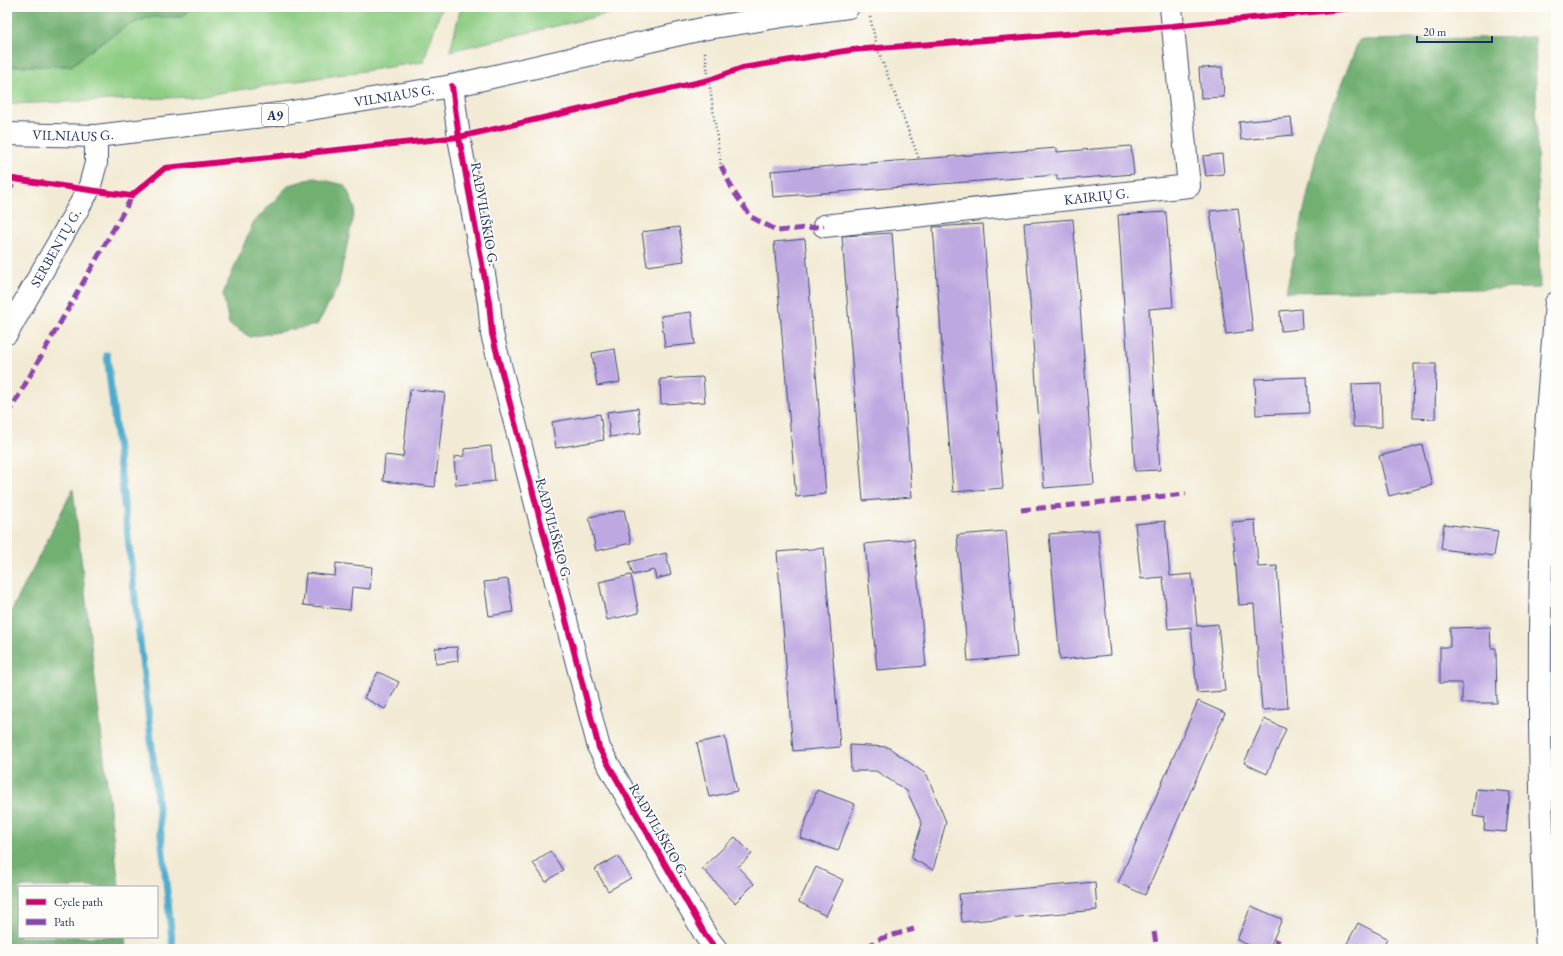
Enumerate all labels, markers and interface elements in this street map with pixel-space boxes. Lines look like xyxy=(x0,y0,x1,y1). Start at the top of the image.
scale bar xyxy=(1417,18,1492,44)
text: 20 m xyxy=(1423,24,1447,40)
street label: VILNIAUS G. xyxy=(353,80,436,111)
road number: A9 xyxy=(262,104,288,126)
street label: VILNIAUS G. xyxy=(32,125,114,145)
street label: RADVILIŠKIO G. xyxy=(467,161,503,267)
street label: KAIRIŲ G. xyxy=(1063,184,1130,209)
street label: SERBENTŲ G. xyxy=(26,205,85,290)
street label: RADVILIŠKIO G. xyxy=(532,476,576,582)
street label: RADVILIŠKIO G. xyxy=(625,780,693,880)
legend xyxy=(18,886,158,938)
text: Cycle path xyxy=(54,894,103,910)
text: Path xyxy=(54,914,75,930)

